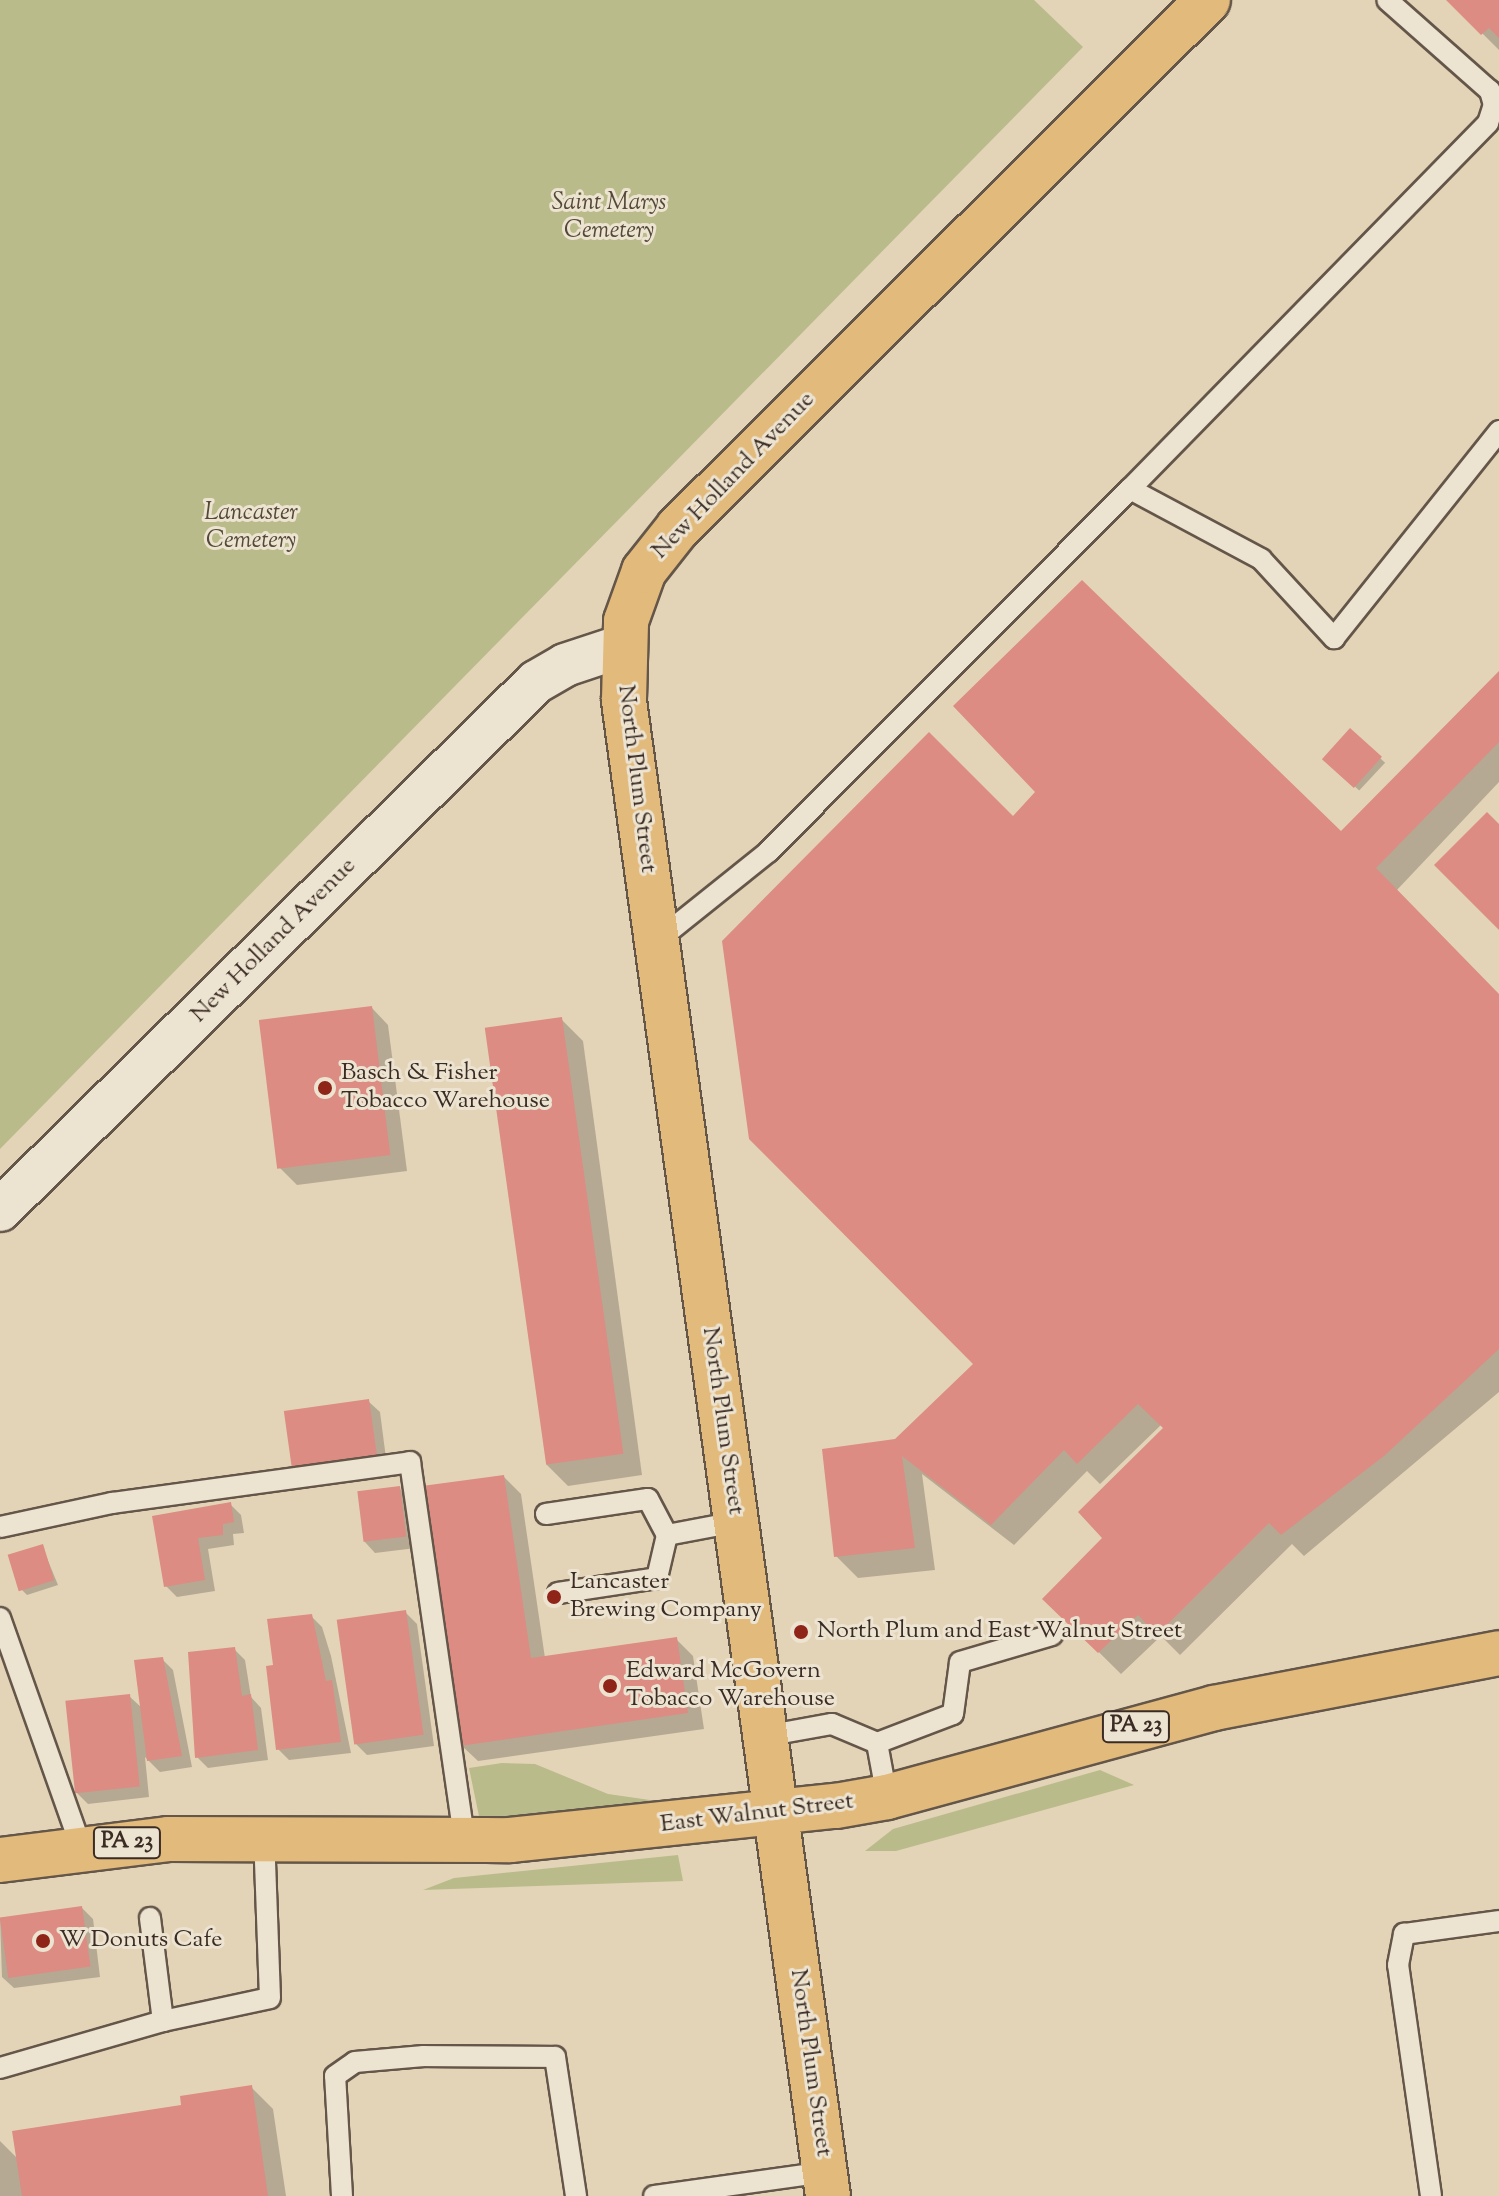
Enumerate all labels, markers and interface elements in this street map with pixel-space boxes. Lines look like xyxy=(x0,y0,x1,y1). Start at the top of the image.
park label: Saint Marys Cemetery xyxy=(552,190,666,246)
street label: New Holland Avenue xyxy=(647,386,821,566)
park label: Lancaster Cemetery xyxy=(204,500,298,556)
street label: North Plum Street xyxy=(610,683,662,875)
street label: New Holland Avenue xyxy=(185,852,363,1030)
place label: Basch & Fisher Tobacco Warehouse xyxy=(341,1060,550,1116)
marker: Basch & Fisher Tobacco Warehouse xyxy=(316,1079,334,1097)
street label: North Plum Street xyxy=(695,1325,749,1517)
place label: Lancaster Brewing Company xyxy=(570,1569,762,1625)
marker: Lancaster Brewing Company xyxy=(545,1588,563,1606)
place label: North Plum and East Walnut Street xyxy=(817,1618,1182,1646)
marker: North Plum and East Walnut Street xyxy=(792,1623,810,1641)
place label: Edward McGovern Tobacco Warehouse xyxy=(626,1658,835,1714)
marker: Edward McGovern Tobacco Warehouse xyxy=(601,1677,619,1695)
road number: PA 23 xyxy=(1100,1709,1172,1745)
street label: East Walnut Street xyxy=(659,1788,855,1840)
road number: PA 23 xyxy=(91,1825,163,1861)
place label: W Donuts Cafe xyxy=(59,1927,222,1955)
marker: W Donuts Cafe xyxy=(34,1932,52,1950)
street label: North Plum Street xyxy=(783,1967,837,2159)

